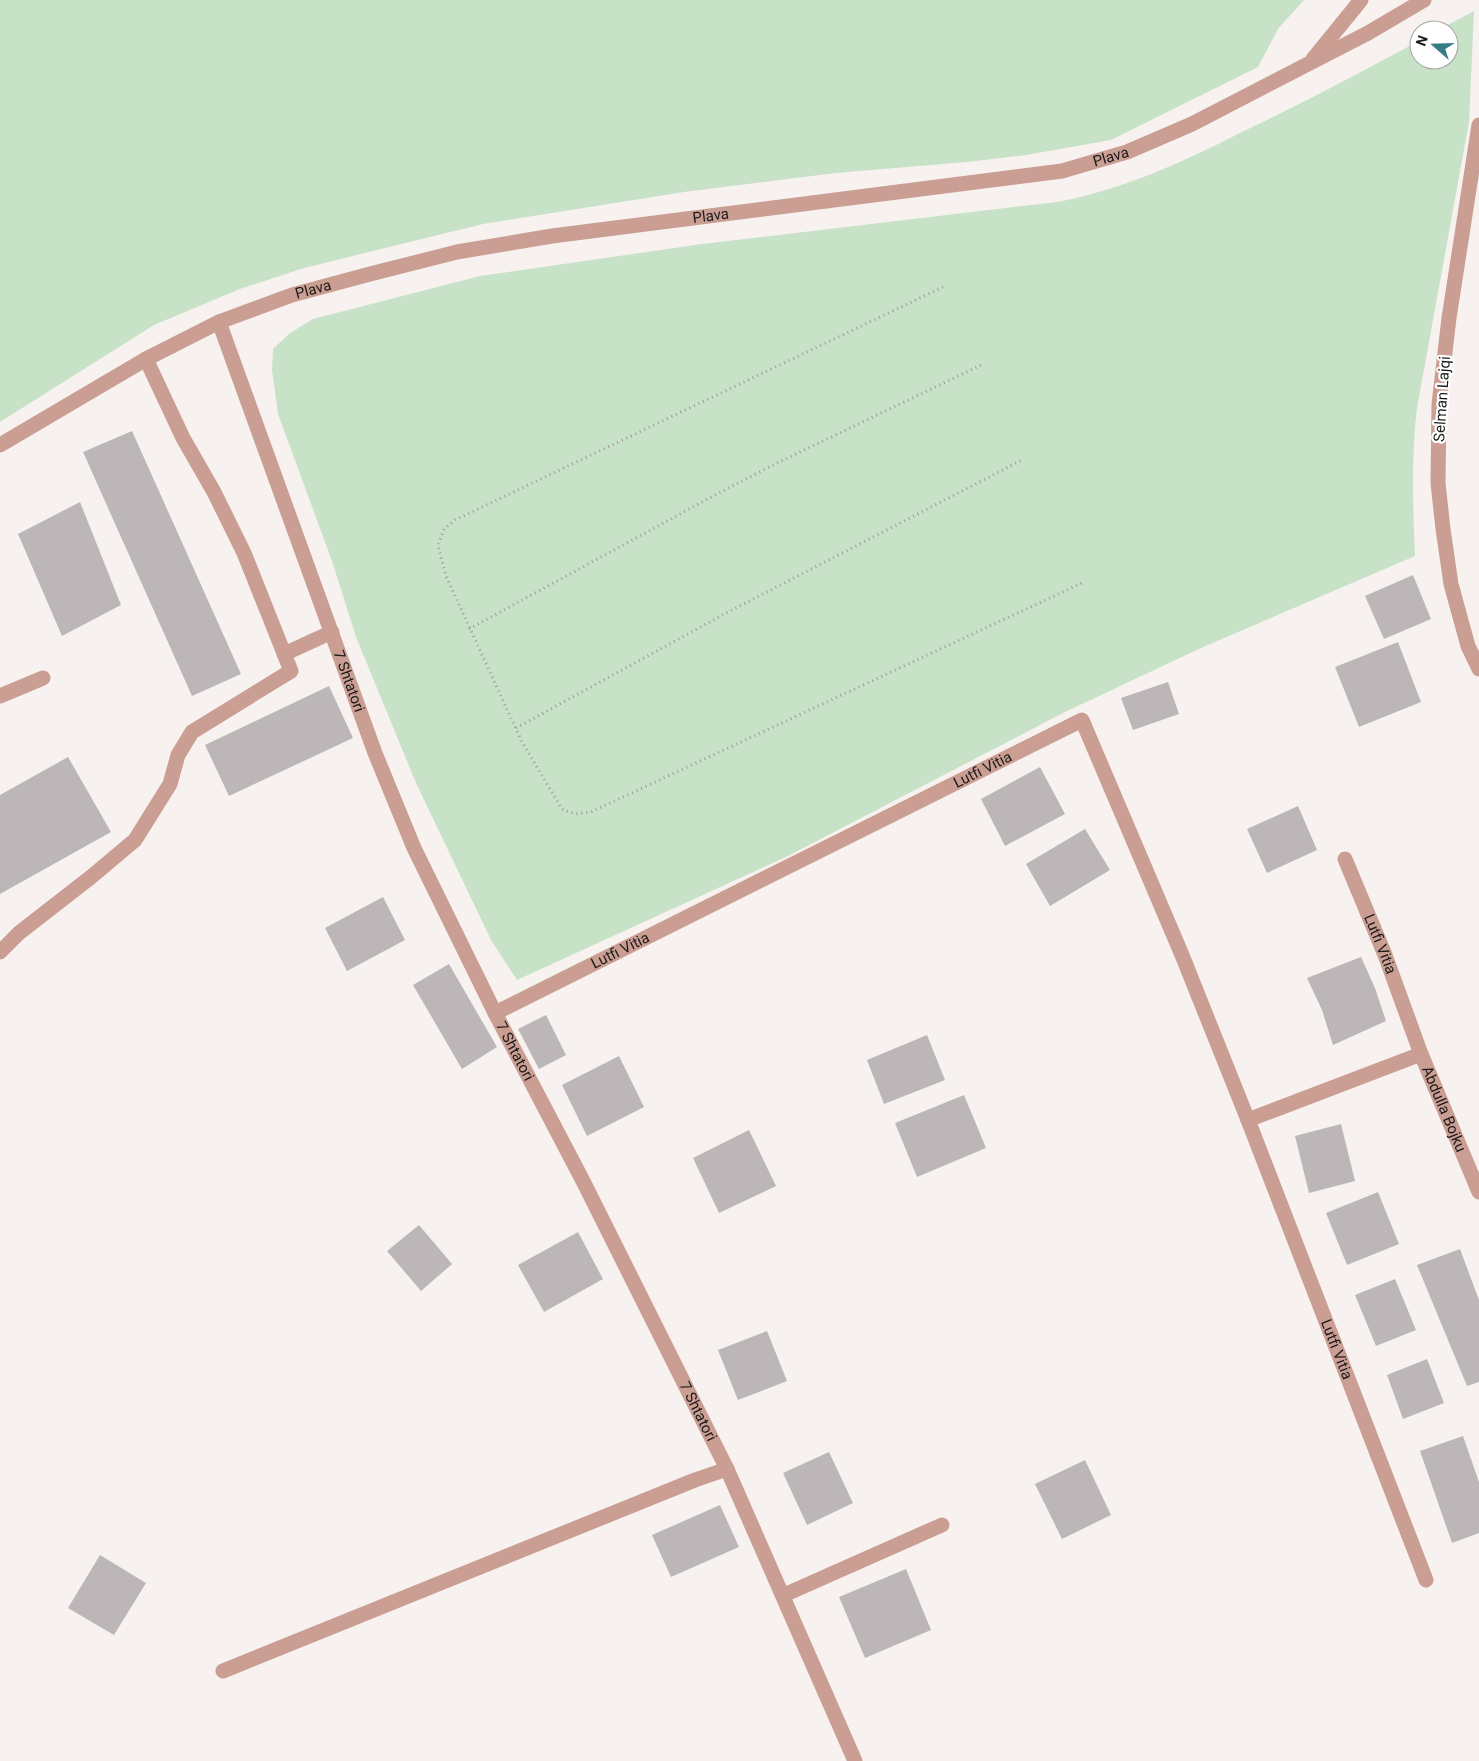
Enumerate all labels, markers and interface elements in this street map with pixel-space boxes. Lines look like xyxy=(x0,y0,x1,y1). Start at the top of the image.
north arrow xyxy=(1409,20,1459,70)
text: N xyxy=(1413,33,1431,48)
street label: Plava xyxy=(1091,143,1131,170)
street label: Plava xyxy=(691,205,730,227)
street label: Plava xyxy=(293,276,333,303)
street label: Selman Lajqi xyxy=(1430,356,1454,442)
street label: 7 Shtatori xyxy=(330,648,368,715)
street label: Lutfi Vitia xyxy=(950,747,1015,792)
street label: Lutfi Vitia xyxy=(1360,911,1400,976)
street label: Lutfi Vitia xyxy=(588,928,652,973)
street label: 7 Shtatori xyxy=(492,1018,538,1084)
street label: Abdulla Bojku xyxy=(1418,1063,1470,1155)
street label: Lutfi Vitia xyxy=(1317,1317,1357,1382)
street label: 7 Shtatori xyxy=(676,1378,721,1444)

